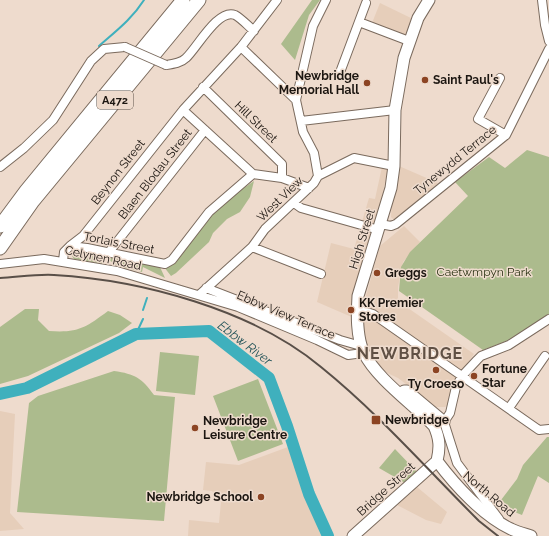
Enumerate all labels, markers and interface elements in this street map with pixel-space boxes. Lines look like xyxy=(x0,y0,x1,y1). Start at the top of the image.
place label: Newbridge Memorial Hall xyxy=(279,69,359,97)
place label: Saint Paul's xyxy=(433,73,499,87)
marker: Saint Paul's xyxy=(420,75,430,85)
marker: Newbridge Memorial Hall xyxy=(362,78,372,88)
road number: A472 xyxy=(97,91,133,109)
street label: Hill Street xyxy=(232,98,280,146)
street label: Tynewydd Terrace xyxy=(411,122,499,198)
street label: Blaen Blodau Street xyxy=(115,126,195,222)
street label: Beynon Street xyxy=(88,137,148,207)
street label: West View xyxy=(254,173,306,224)
street label: High Street xyxy=(346,207,378,271)
street label: Torlais Street xyxy=(82,229,156,257)
street label: Celynen Road xyxy=(64,243,142,273)
park label: Caetwmpyn Park xyxy=(437,265,532,279)
place label: Greggs xyxy=(385,266,427,280)
marker: Greggs xyxy=(372,268,382,278)
street label: Ebbw View Terrace xyxy=(235,288,337,342)
place label: KK Premier Stores xyxy=(359,296,423,324)
marker: KK Premier Stores xyxy=(346,305,356,315)
water label: Ebbw River xyxy=(215,318,276,369)
district label: NEWBRIDGE xyxy=(357,344,463,363)
place label: Fortune Star xyxy=(482,362,527,390)
marker: Ty Croeso xyxy=(431,365,441,375)
marker: Fortune Star xyxy=(469,371,479,381)
place label: Ty Croeso xyxy=(408,377,464,391)
place label: Newbridge xyxy=(385,413,449,427)
place label: Newbridge Leisure Centre xyxy=(203,414,287,442)
marker: Newbridge xyxy=(370,414,382,426)
marker: Newbridge Leisure Centre xyxy=(190,423,200,433)
street label: Bridge Street xyxy=(354,459,418,519)
street label: North Road xyxy=(460,468,518,520)
place label: Newbridge School xyxy=(146,490,253,504)
marker: Newbridge School xyxy=(256,492,266,502)

